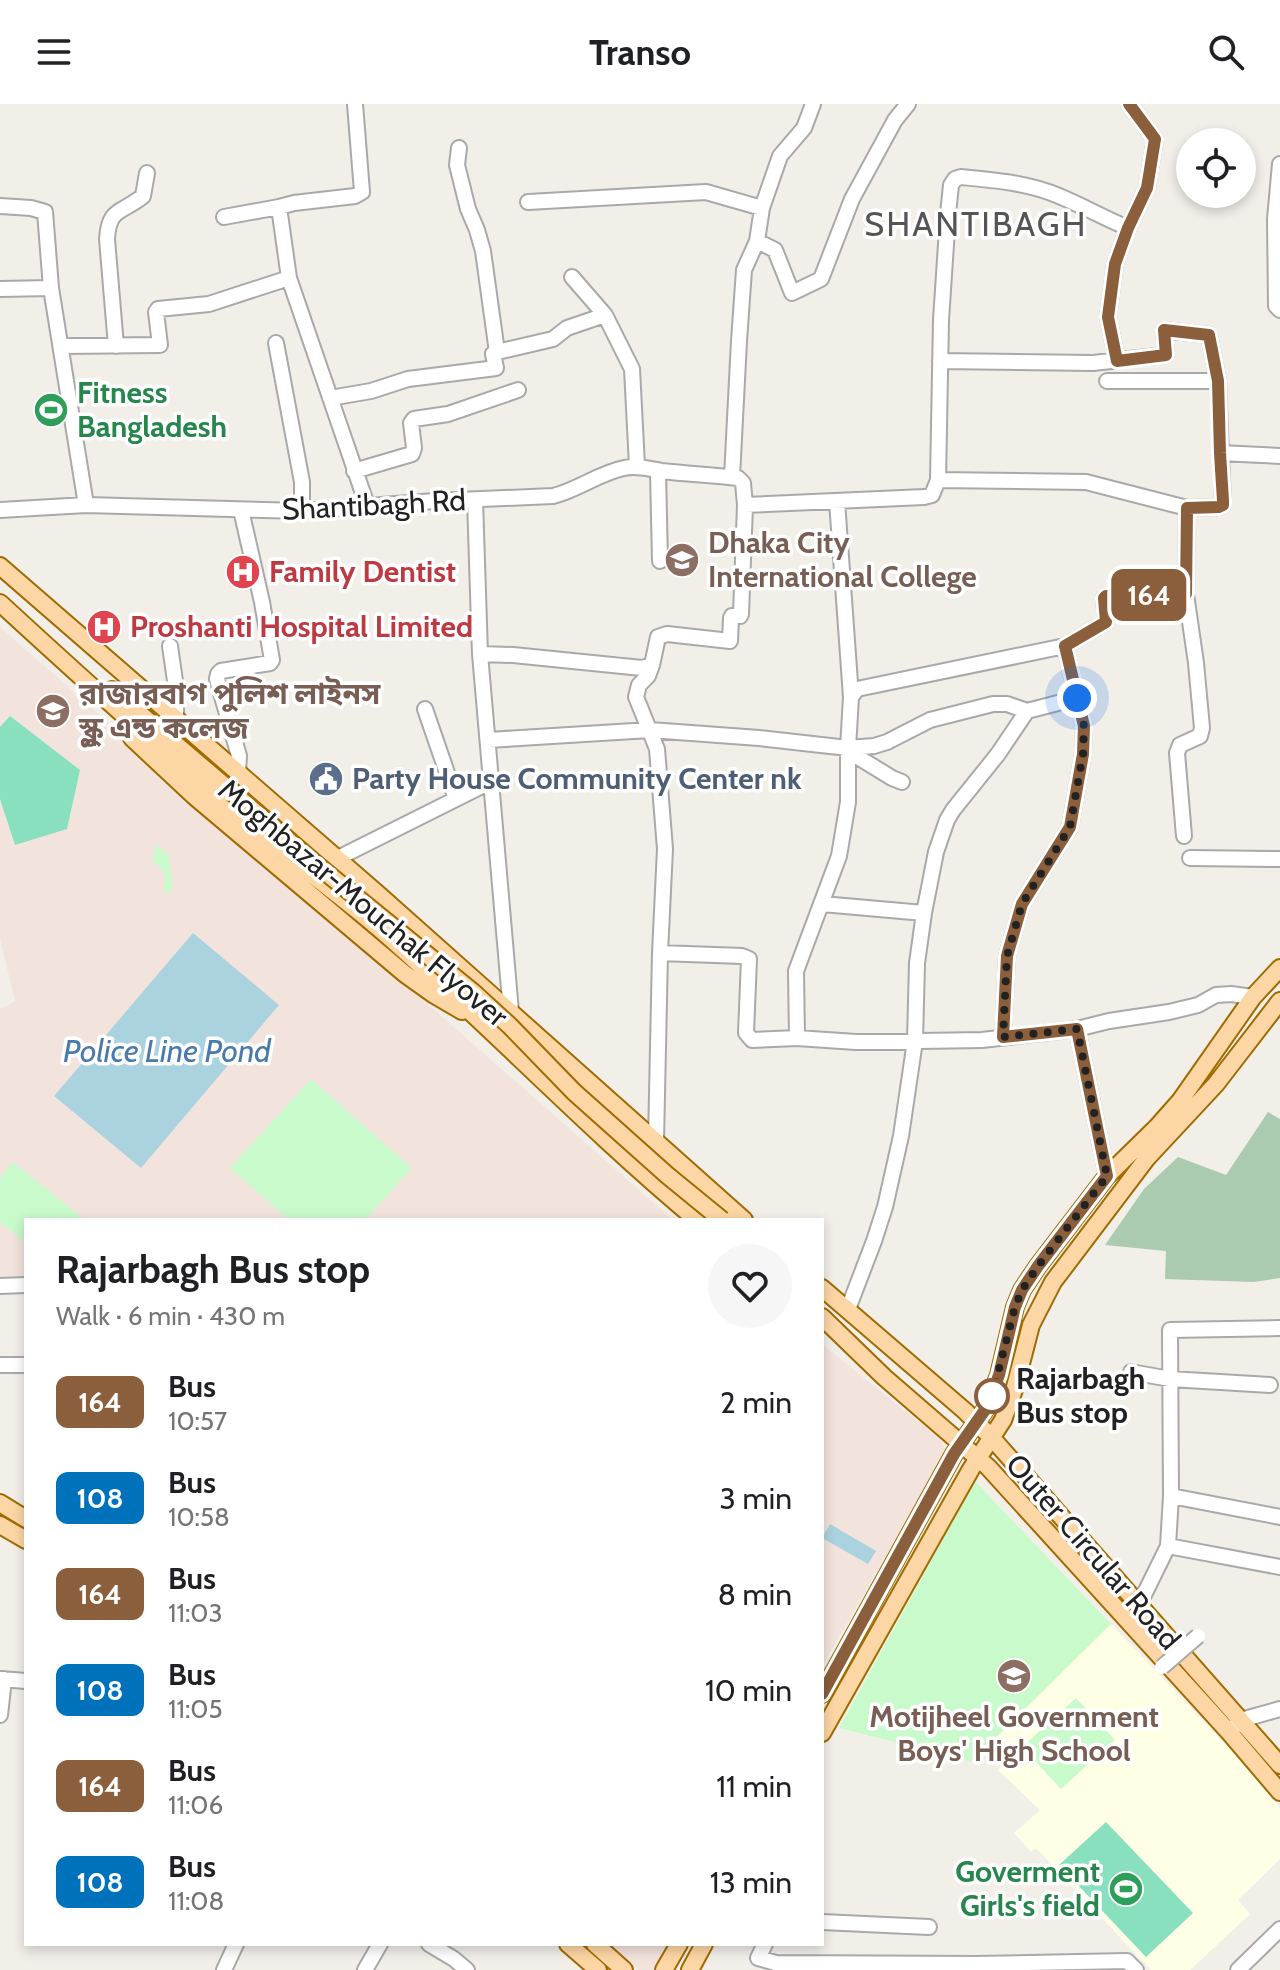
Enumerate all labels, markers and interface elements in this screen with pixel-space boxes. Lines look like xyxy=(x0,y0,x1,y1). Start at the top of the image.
icon: menu xyxy=(32,30,76,74)
text: Transo xyxy=(589,30,691,74)
icon: search xyxy=(1204,30,1248,74)
map controls xyxy=(1176,128,1256,208)
button: locate xyxy=(1176,128,1256,208)
district label: SHANTIBAGH xyxy=(864,203,1088,245)
place label: Fitness Bangladesh xyxy=(77,374,227,445)
sports icon: Fitness Bangladesh xyxy=(32,391,70,429)
street label: Shantibagh Rd xyxy=(281,481,467,528)
place label: Dhaka City International College xyxy=(708,524,977,595)
school or university icon: Dhaka City International College xyxy=(663,541,701,579)
hospital icon: Family Dentist xyxy=(224,553,262,591)
place label: Family Dentist xyxy=(269,553,456,590)
line badge: 164 xyxy=(1103,569,1195,621)
text: 164 xyxy=(1127,578,1171,612)
hospital icon: Proshanti Hospital Limited xyxy=(85,608,123,646)
place label: Proshanti Hospital Limited xyxy=(130,608,473,645)
place label: রাজারবাগ পুলিশ লাইনস স্কুল এন্ড কলেজ xyxy=(78,675,381,748)
your location xyxy=(1057,678,1097,718)
school or university icon: রাজারবাগ পুলিশ লাইনস স্কুল এন্ড কলেজ xyxy=(34,692,72,730)
public building icon: Party House Community Center nk xyxy=(307,760,345,798)
place label: Party House Community Center nk xyxy=(352,760,802,797)
street label: Moghbazar-Mouchak Flyover xyxy=(211,771,516,1035)
water label: Police Line Pond xyxy=(63,1031,272,1070)
button: heart xyxy=(708,1244,792,1328)
text: Rajarbagh Bus stop xyxy=(56,1246,370,1293)
text: Walk · 6 min · 430 m xyxy=(56,1300,285,1332)
place label: Rajarbagh Bus stop xyxy=(1016,1360,1145,1431)
text: Bus xyxy=(168,1368,216,1405)
marker: Rajarbagh Bus stop xyxy=(975,1379,1009,1413)
text: 2 min xyxy=(720,1384,792,1421)
text: 164 xyxy=(78,1385,122,1419)
text: 10:57 xyxy=(168,1405,227,1437)
street label: Outer Circular Road xyxy=(998,1446,1188,1657)
text: Bus xyxy=(168,1464,216,1501)
text: 3 min xyxy=(720,1480,792,1517)
text: 108 xyxy=(76,1481,124,1515)
text: 10:58 xyxy=(168,1501,230,1533)
text: Bus xyxy=(168,1560,216,1597)
text: 8 min xyxy=(718,1576,792,1613)
text: 164 xyxy=(78,1577,122,1611)
text: 11:03 xyxy=(168,1597,223,1629)
text: Bus xyxy=(168,1656,216,1693)
school or university icon: Motijheel Government Boys' High School xyxy=(995,1657,1033,1695)
text: 10 min xyxy=(705,1672,792,1709)
text: 108 xyxy=(76,1673,124,1707)
text: 11:05 xyxy=(168,1693,223,1725)
place label: Motijheel Government Boys' High School xyxy=(869,1698,1159,1769)
text: Bus xyxy=(168,1752,216,1789)
text: 11 min xyxy=(716,1768,792,1805)
text: 164 xyxy=(78,1769,122,1803)
text: 11:06 xyxy=(168,1789,223,1821)
text: Bus xyxy=(168,1848,216,1885)
place label: Goverment Girls's field xyxy=(955,1853,1100,1924)
text: 13 min xyxy=(710,1864,792,1901)
text: 108 xyxy=(76,1865,124,1899)
sports icon: Goverment Girls's field xyxy=(1107,1870,1145,1908)
text: 11:08 xyxy=(168,1885,224,1917)

